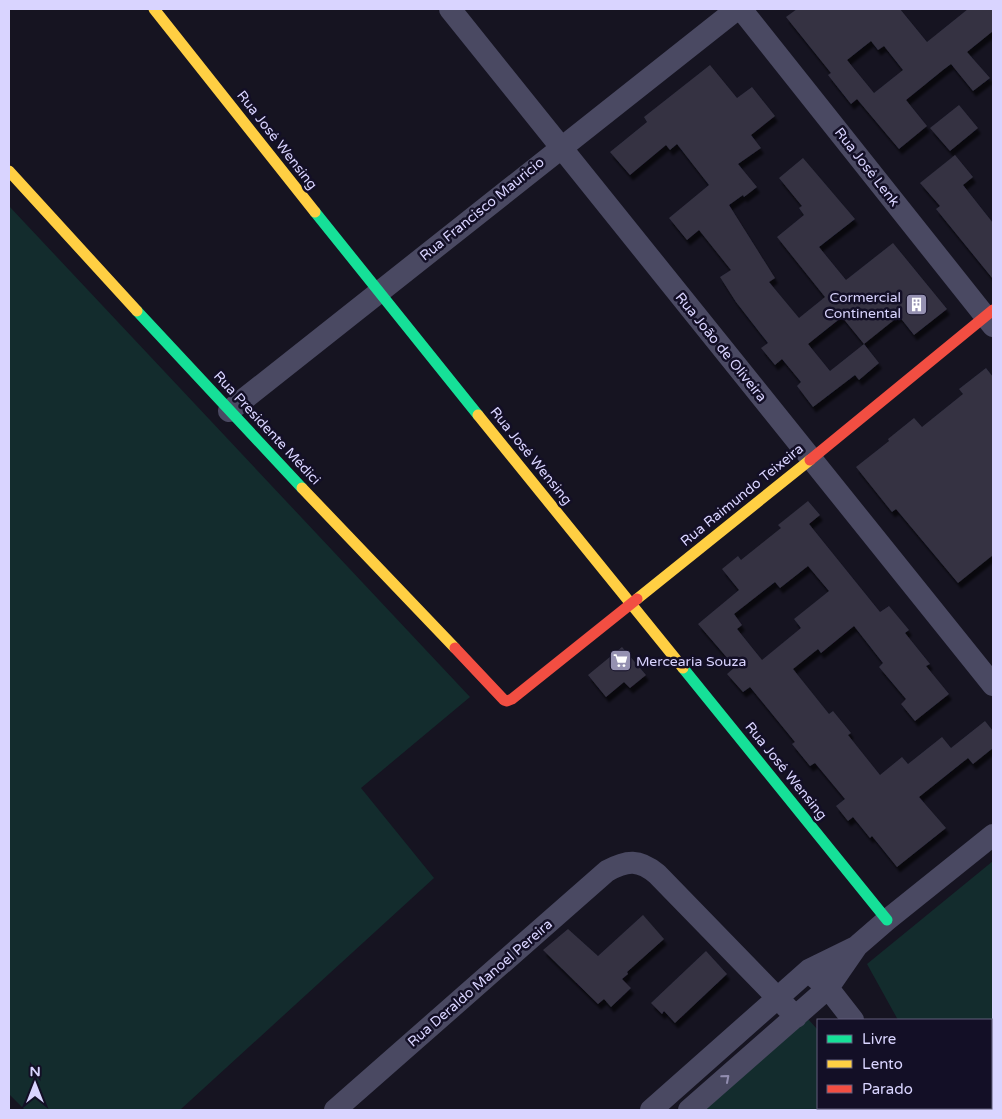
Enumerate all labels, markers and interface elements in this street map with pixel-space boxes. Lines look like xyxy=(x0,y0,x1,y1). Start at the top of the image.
street label: Rua José Wensing xyxy=(233,87,321,193)
street label: Rua José Lenk xyxy=(831,124,903,210)
street label: Rua Francisco Mauricio xyxy=(416,154,548,264)
street label: Rua João de Oliveira xyxy=(672,289,770,405)
place label: Cormercial Continental xyxy=(824,289,901,322)
building icon: Cormercial Continental xyxy=(905,293,929,317)
street label: Rua Presidente Médici xyxy=(210,368,324,488)
street label: Rua José Wensing xyxy=(486,404,576,508)
street label: Rua Raimundo Teixeira xyxy=(677,440,807,550)
supermarket icon: Mercearia Souza xyxy=(608,649,632,673)
place label: Mercearia Souza xyxy=(636,653,746,670)
street label: Rua José Wensing xyxy=(741,719,831,823)
street label: Rua Deraldo Manoel Pereira xyxy=(404,915,556,1051)
legend xyxy=(817,1019,992,1109)
text: Livre xyxy=(862,1030,896,1048)
text: Lento xyxy=(862,1055,903,1073)
north arrow xyxy=(10,1059,60,1109)
text: N xyxy=(29,1063,41,1080)
one-way arrow xyxy=(720,1075,729,1084)
text: Parado xyxy=(862,1080,913,1098)

